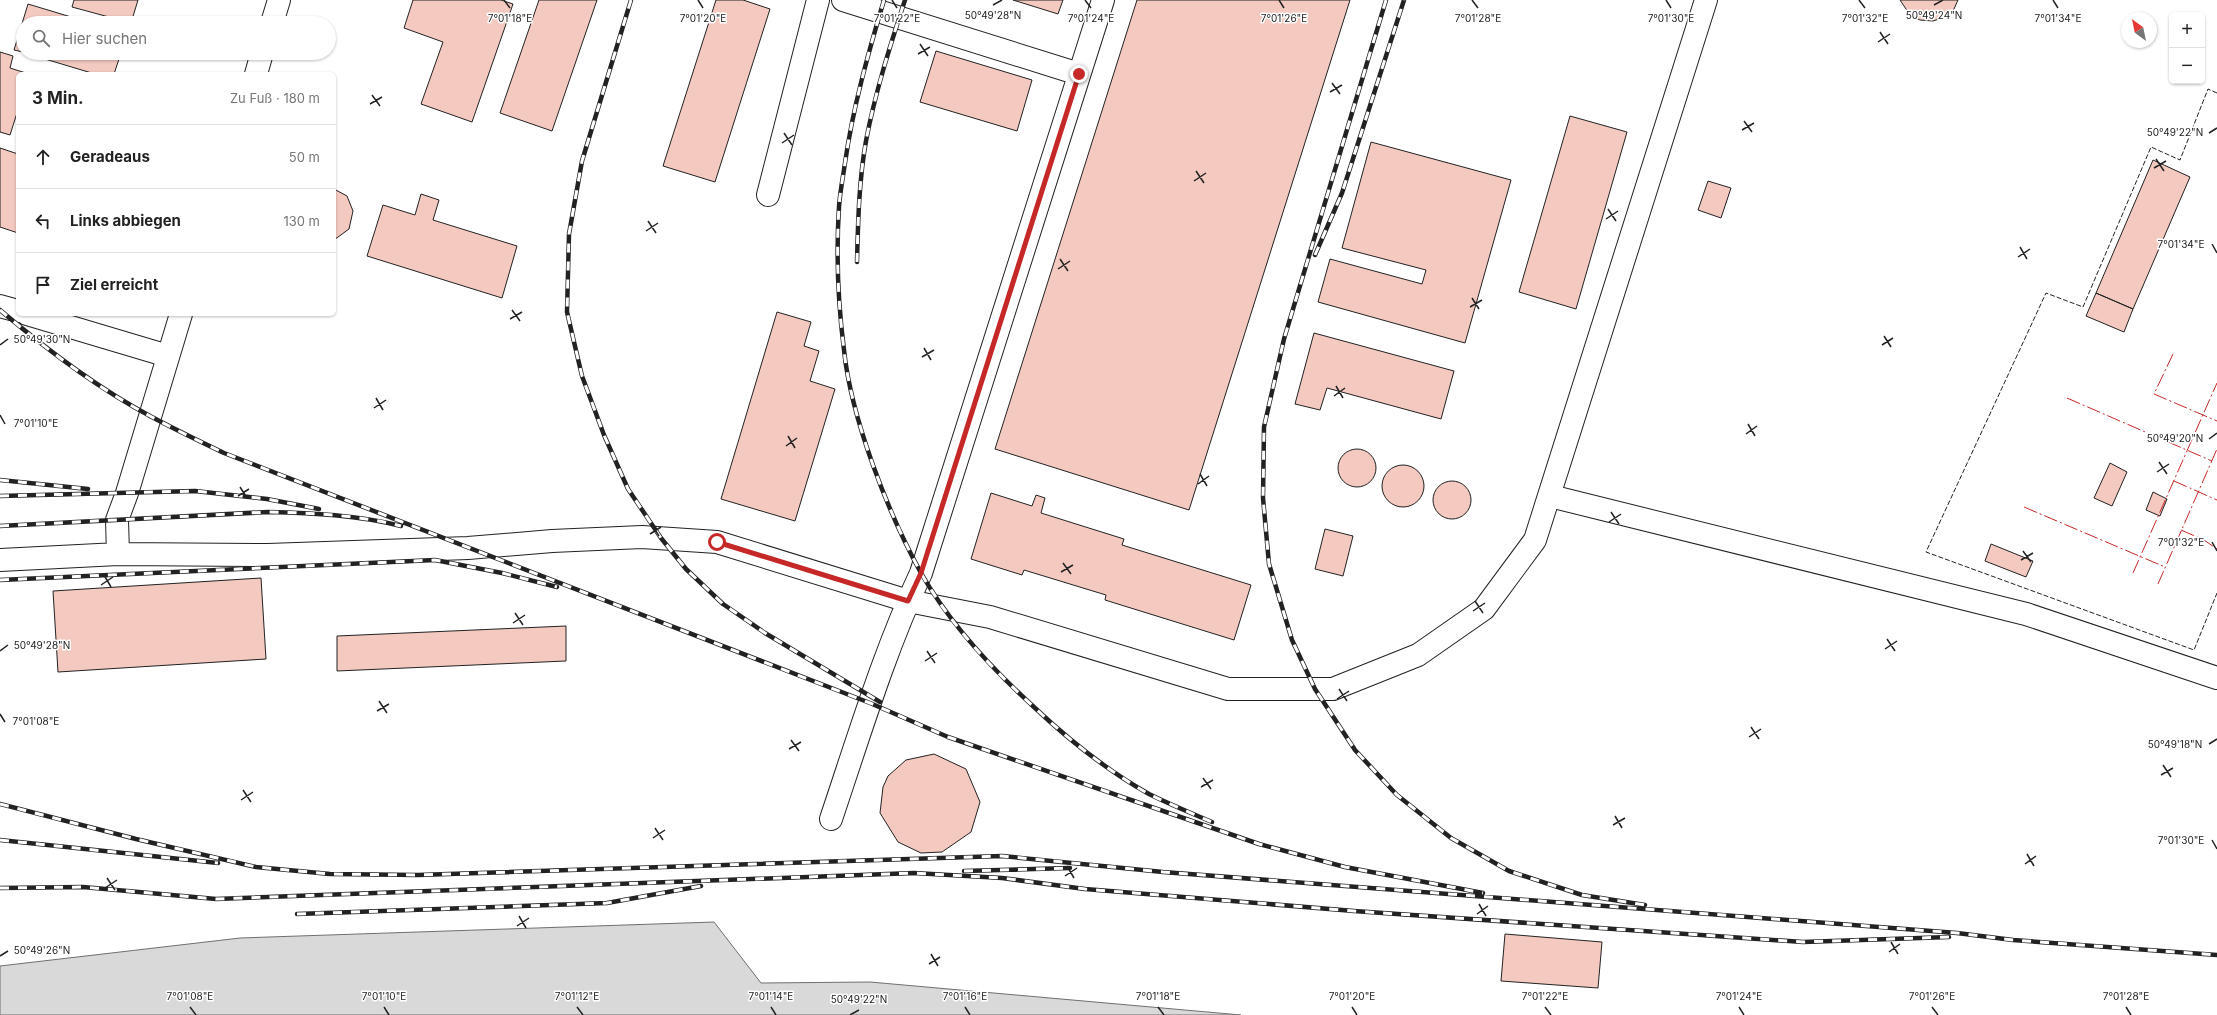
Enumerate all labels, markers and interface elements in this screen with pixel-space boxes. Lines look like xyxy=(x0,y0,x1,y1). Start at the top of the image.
text: 50°49'28"N xyxy=(965,9,1021,21)
text: 50°49'24"N xyxy=(1906,9,1962,21)
text: 7°01'18"E xyxy=(488,12,532,24)
text: 7°01'20"E xyxy=(680,12,726,24)
text: 7°01'22"E xyxy=(874,12,920,24)
text: 7°01'24"E xyxy=(1068,12,1114,24)
text: 7°01'26"E xyxy=(1261,12,1307,24)
text: 7°01'28"E xyxy=(1455,12,1501,24)
text: 7°01'30"E xyxy=(1648,12,1694,24)
text: 7°01'32"E xyxy=(1842,12,1888,24)
text: 7°01'34"E xyxy=(2035,12,2081,24)
north arrow xyxy=(2121,12,2157,48)
map controls xyxy=(2169,12,2205,84)
button: + xyxy=(2169,12,2205,48)
search box xyxy=(16,16,336,60)
icon: search xyxy=(30,27,52,49)
text: Hier suchen xyxy=(62,29,147,48)
button: − xyxy=(2169,48,2205,84)
route end xyxy=(1070,65,1088,83)
text: 3 Min. xyxy=(32,88,84,108)
text: Zu Fuß · 180 m xyxy=(230,90,320,106)
text: 50°49'22"N xyxy=(2147,126,2203,138)
icon: ahead xyxy=(32,146,54,168)
text: Geradeaus xyxy=(70,147,150,166)
text: 50 m xyxy=(289,149,320,165)
icon: left xyxy=(32,210,54,232)
text: Links abbiegen xyxy=(70,211,181,230)
text: 130 m xyxy=(283,213,320,229)
text: 7°01'34"E xyxy=(2158,238,2204,250)
icon: arrive xyxy=(32,274,54,296)
text: Ziel erreicht xyxy=(70,275,158,294)
text: 50°49'30"N xyxy=(14,333,70,345)
text: 7°01'10"E xyxy=(14,417,58,429)
text: 50°49'20"N xyxy=(2147,432,2203,444)
route start xyxy=(708,533,726,551)
text: 7°01'32"E xyxy=(2158,536,2204,548)
text: 50°49'28"N xyxy=(14,639,70,651)
text: 7°01'08"E xyxy=(13,715,59,727)
text: 50°49'18"N xyxy=(2148,738,2202,750)
text: 7°01'30"E xyxy=(2158,834,2204,846)
text: 50°49'26"N xyxy=(14,944,70,956)
text: 7°01'08"E xyxy=(167,990,213,1002)
text: 7°01'10"E xyxy=(362,990,406,1002)
text: 7°01'12"E xyxy=(555,990,599,1002)
text: 7°01'14"E xyxy=(749,990,793,1002)
text: 7°01'16"E xyxy=(943,990,987,1002)
text: 7°01'18"E xyxy=(1136,990,1180,1002)
text: 7°01'20"E xyxy=(1329,990,1375,1002)
text: 7°01'22"E xyxy=(1522,990,1568,1002)
text: 7°01'24"E xyxy=(1716,990,1762,1002)
text: 7°01'26"E xyxy=(1909,990,1955,1002)
text: 7°01'28"E xyxy=(2103,990,2149,1002)
text: 50°49'22"N xyxy=(831,993,887,1005)

